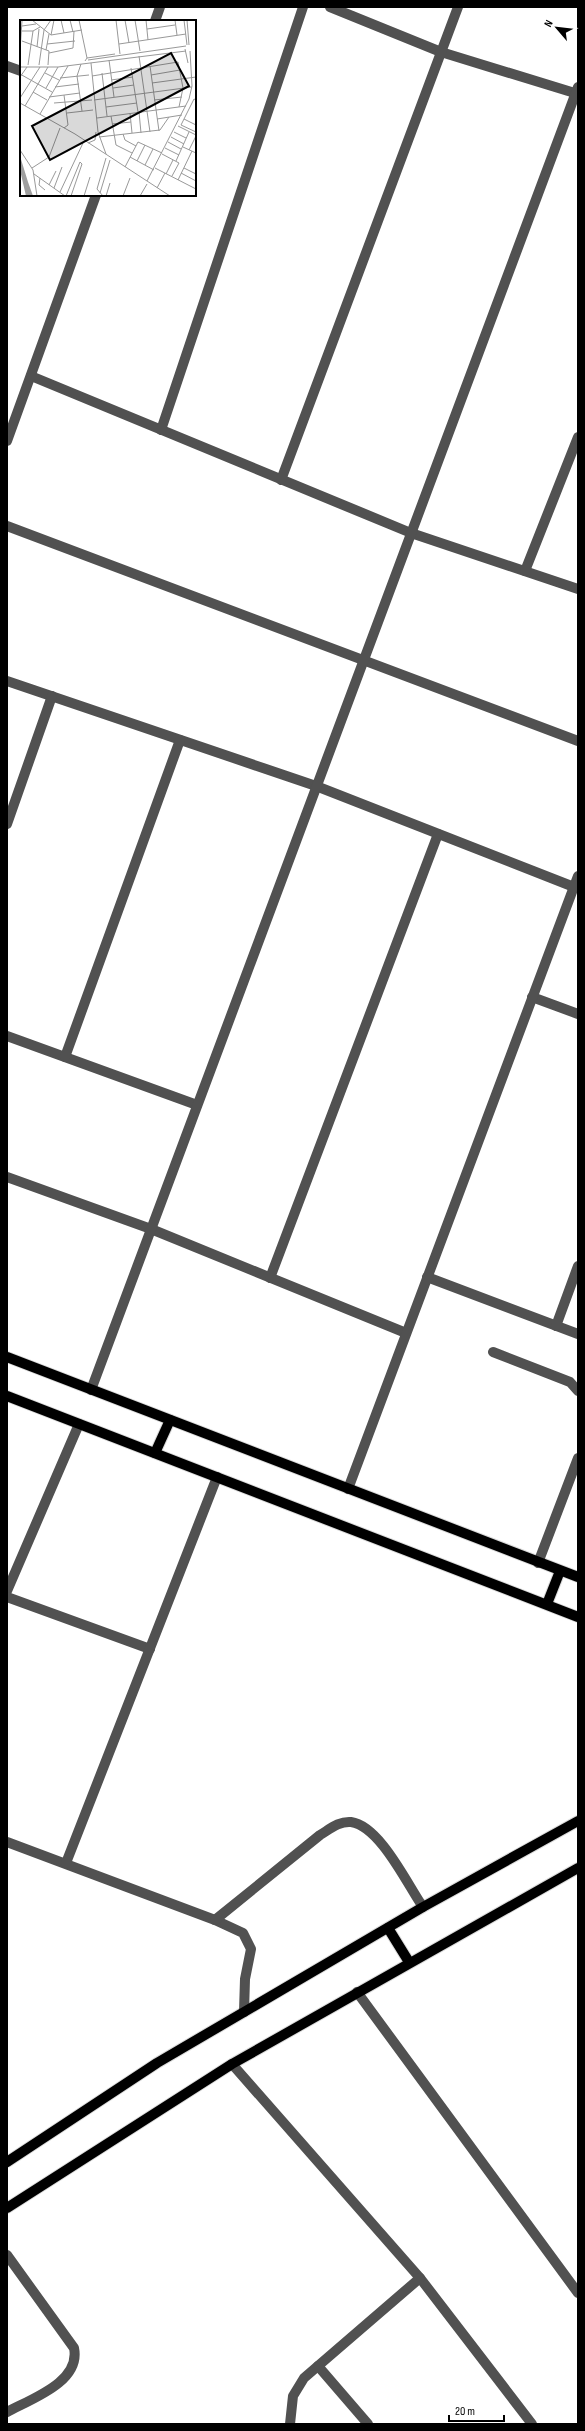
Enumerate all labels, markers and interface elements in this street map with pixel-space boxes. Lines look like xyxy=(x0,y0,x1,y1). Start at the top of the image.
north arrow xyxy=(537,8,577,48)
text: N xyxy=(541,18,556,29)
inset map xyxy=(20,20,196,196)
scale bar xyxy=(449,2397,504,2423)
text: 20 m xyxy=(455,2404,475,2419)

